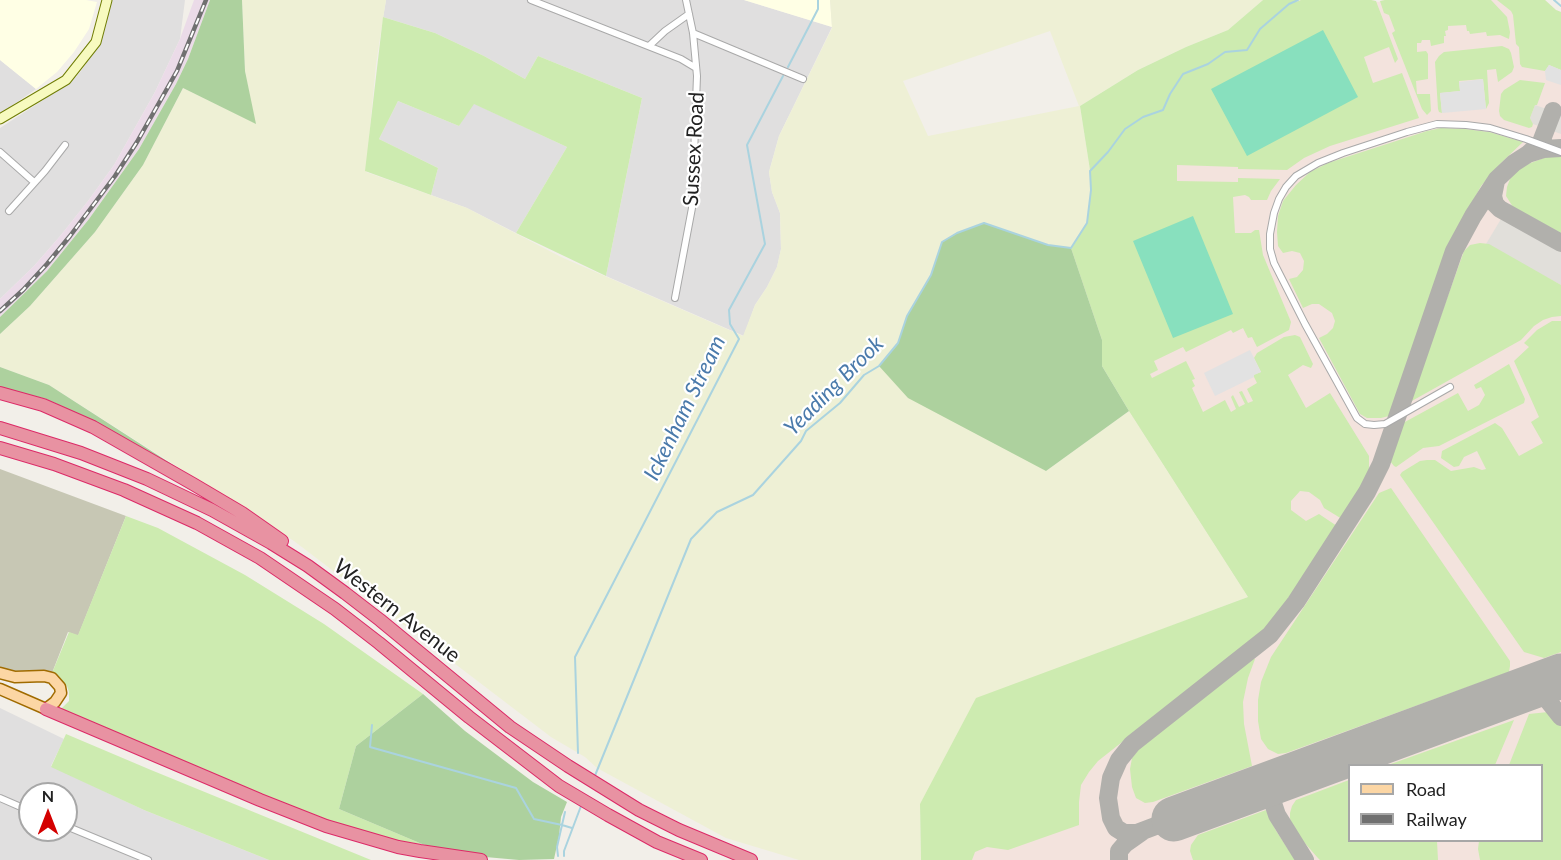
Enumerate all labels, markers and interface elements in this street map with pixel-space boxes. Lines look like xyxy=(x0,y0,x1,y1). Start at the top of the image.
street label: Sussex Road xyxy=(678,91,710,207)
water label: Ickenham Stream xyxy=(639,331,731,485)
water label: Yeading Brook xyxy=(779,331,889,441)
street label: Western Avenue xyxy=(329,554,465,668)
legend xyxy=(1348,764,1543,842)
text: Road xyxy=(1406,778,1446,800)
north arrow xyxy=(18,782,78,842)
text: N xyxy=(42,786,54,805)
text: Railway xyxy=(1406,808,1467,830)

